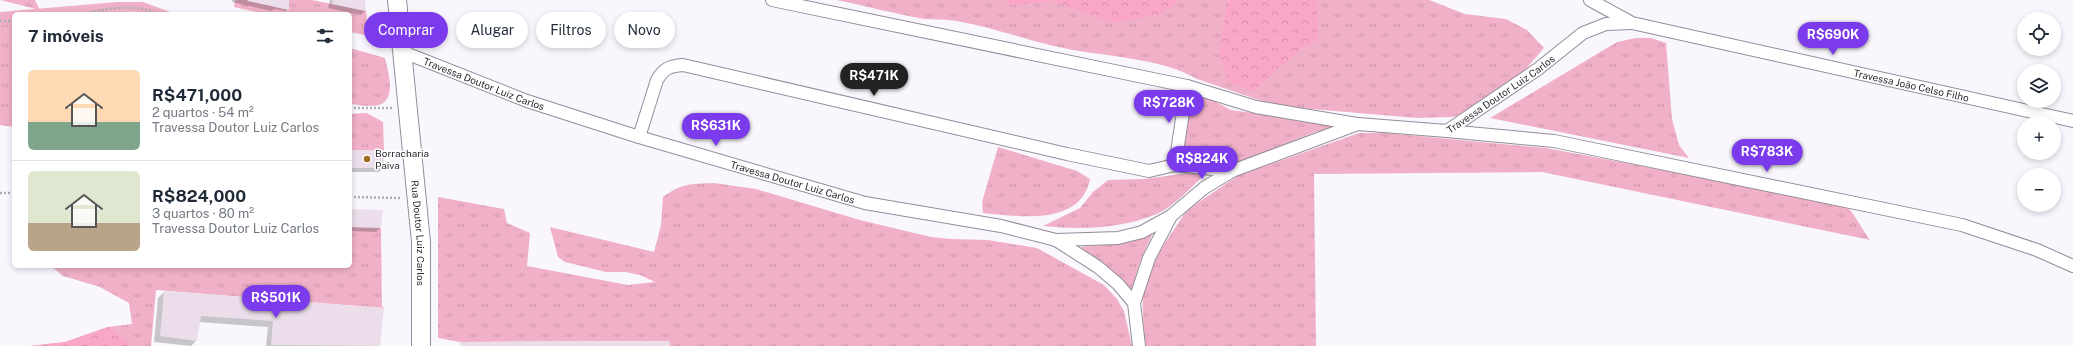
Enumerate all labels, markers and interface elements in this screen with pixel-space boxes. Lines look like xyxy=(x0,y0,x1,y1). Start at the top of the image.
chip: Comprar xyxy=(364,12,448,48)
chip: Alugar xyxy=(456,12,528,48)
chip: Filtros xyxy=(536,12,606,48)
chip: Novo xyxy=(614,12,675,48)
map controls xyxy=(2017,12,2061,212)
button: locate xyxy=(2017,12,2061,56)
pin: R$690K xyxy=(1800,22,1866,56)
icon: filters xyxy=(314,25,336,47)
text: 7 imóveis xyxy=(28,26,104,46)
text: R$690K xyxy=(1807,27,1859,42)
street label: Travessa Doutor Luiz Carlos xyxy=(1444,52,1557,136)
street label: Travessa Doutor Luiz Carlos xyxy=(422,55,546,112)
pin: R$471K xyxy=(841,63,907,97)
button: layers xyxy=(2017,64,2061,108)
street label: Travessa João Celso Filho xyxy=(1852,66,1970,104)
text: R$471K xyxy=(849,68,899,83)
text: R$471,000 xyxy=(152,85,242,105)
icon: home xyxy=(60,86,108,134)
pin: R$728K xyxy=(1136,90,1202,124)
text: R$728K xyxy=(1143,95,1195,110)
text: 2 quartos · 54 m² xyxy=(152,105,254,120)
pin: R$631K xyxy=(683,113,749,147)
button: + xyxy=(2017,116,2061,160)
text: R$631K xyxy=(691,118,741,133)
text: Travessa Doutor Luiz Carlos xyxy=(152,120,319,135)
pin: R$783K xyxy=(1734,139,1800,173)
text: R$783K xyxy=(1741,144,1793,159)
pin: R$824K xyxy=(1169,146,1235,180)
place label: Borracharia Paiva xyxy=(375,147,429,171)
text: R$824K xyxy=(1176,151,1228,166)
marker: Borracharia Paiva xyxy=(362,154,372,164)
street label: Travessa Doutor Luiz Carlos xyxy=(729,158,856,206)
button: − xyxy=(2017,168,2061,212)
street label: Rua Doutor Luiz Carlos xyxy=(409,180,427,286)
text: R$824,000 xyxy=(152,186,246,206)
icon: home xyxy=(60,187,108,235)
text: 3 quartos · 80 m² xyxy=(152,206,254,221)
text: Travessa Doutor Luiz Carlos xyxy=(152,221,319,236)
pin: R$501K xyxy=(243,285,309,319)
text: R$501K xyxy=(251,290,301,305)

